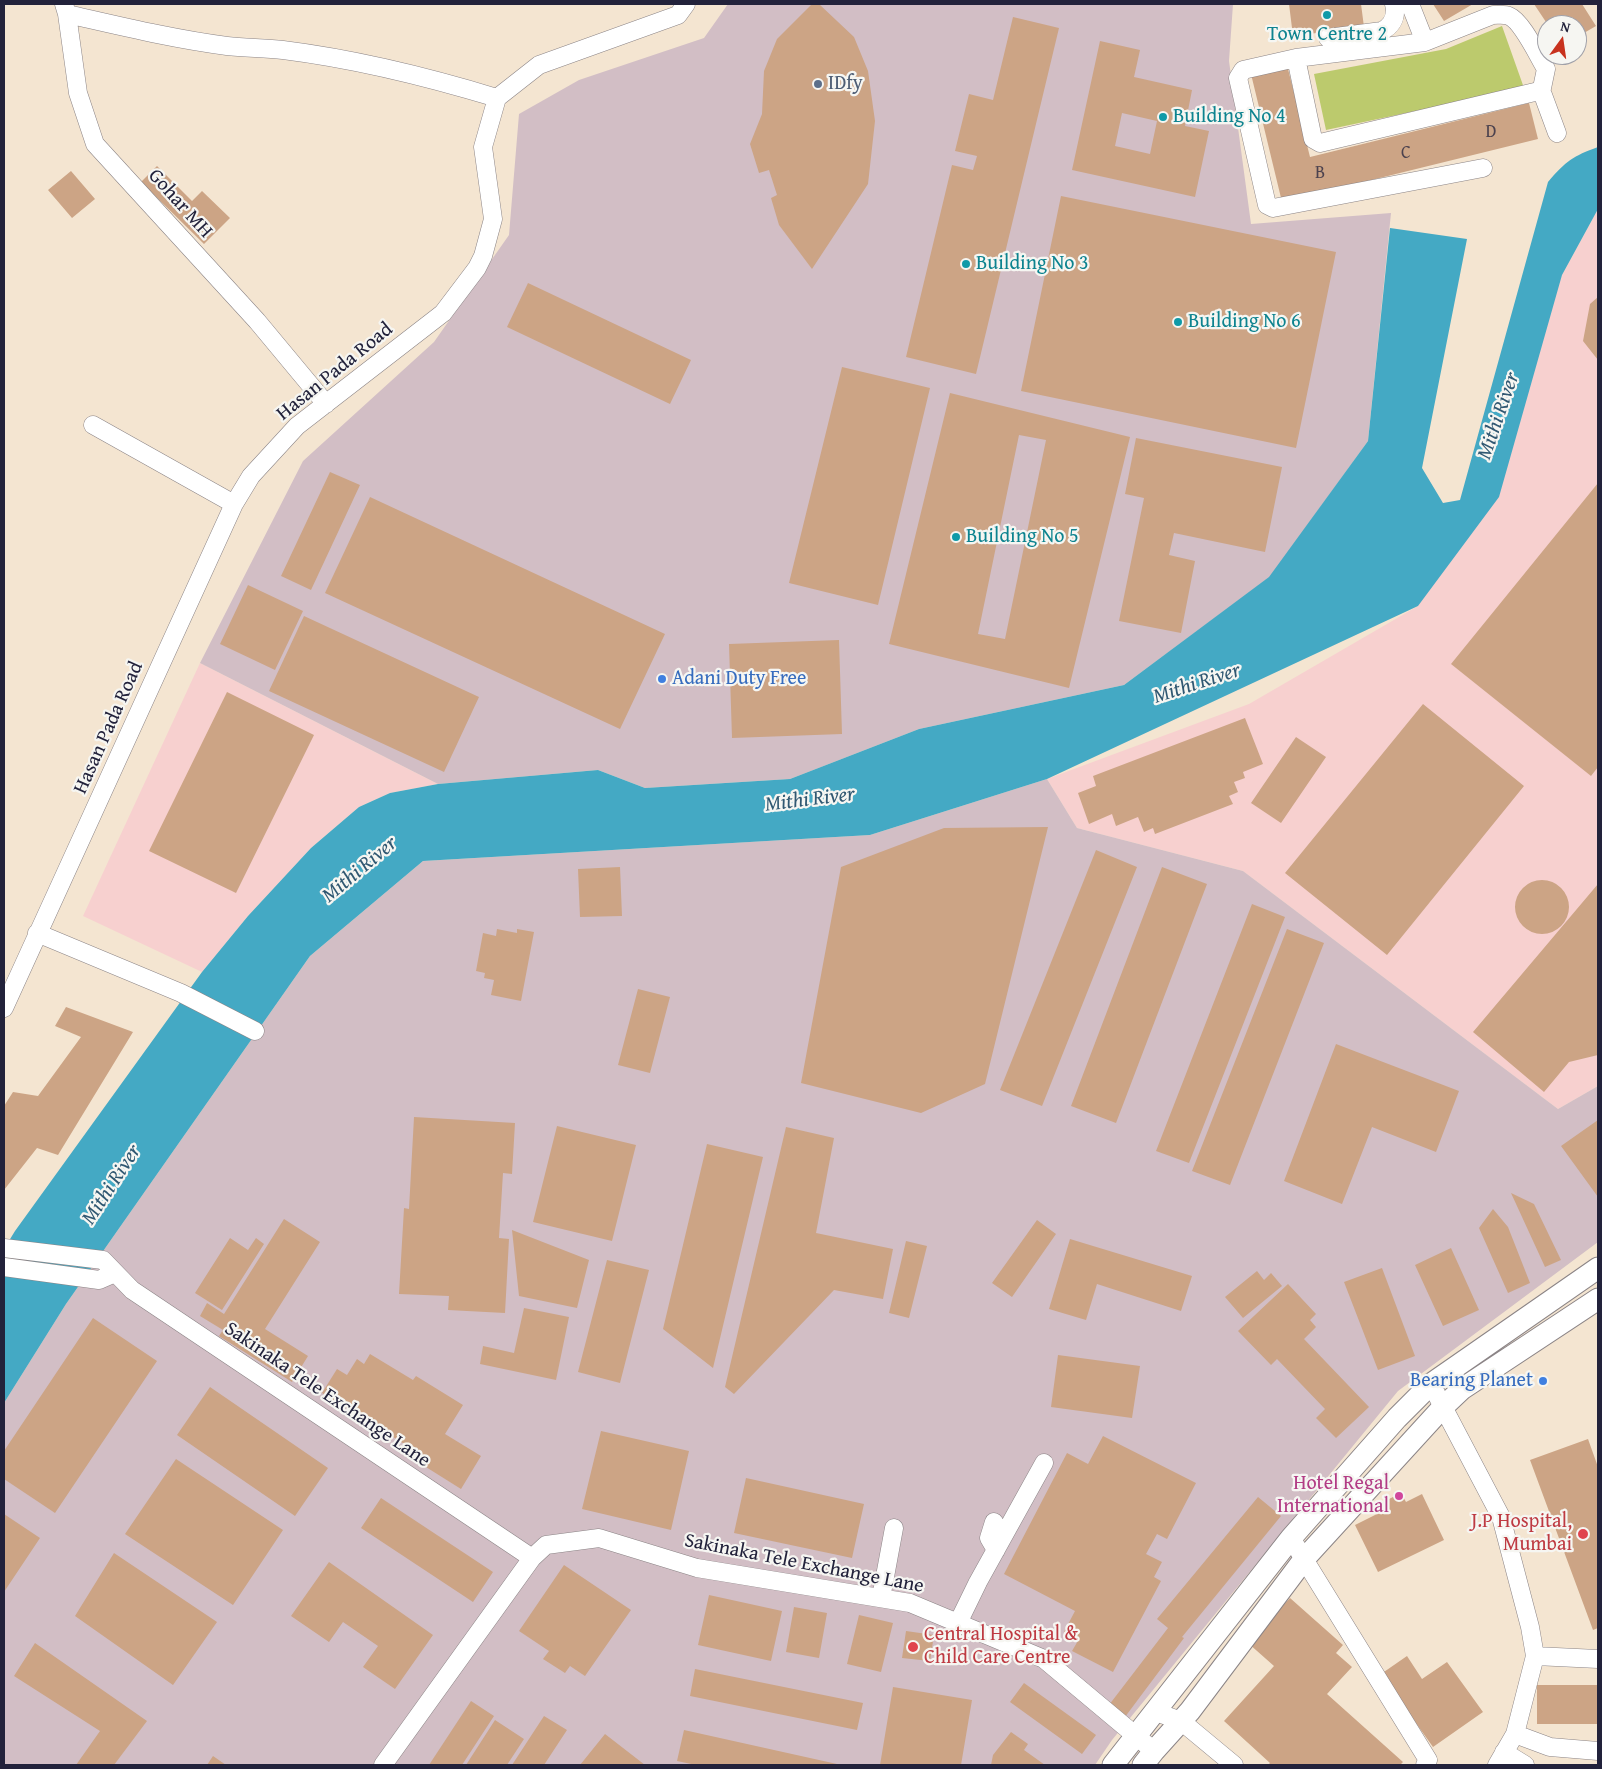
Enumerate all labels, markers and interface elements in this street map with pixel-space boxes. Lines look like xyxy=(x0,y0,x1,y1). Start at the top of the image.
marker: Town Centre 2 xyxy=(1321,9,1333,21)
north arrow xyxy=(1537,15,1587,65)
text: N xyxy=(1558,16,1572,37)
place label: Town Centre 2 xyxy=(1267,23,1387,47)
place label: IDfy xyxy=(828,72,863,96)
marker: IDfy xyxy=(812,78,824,90)
place label: Building No 4 xyxy=(1173,105,1286,129)
marker: Building No 4 xyxy=(1157,111,1169,123)
house number: D xyxy=(1486,121,1496,143)
house number: C xyxy=(1401,142,1411,164)
house number: B xyxy=(1315,162,1325,184)
street label: Gohar MH xyxy=(143,164,217,244)
place label: Building No 3 xyxy=(976,252,1089,276)
marker: Building No 3 xyxy=(960,258,972,270)
place label: Building No 6 xyxy=(1188,310,1301,334)
marker: Building No 6 xyxy=(1172,316,1184,328)
street label: Hasan Pada Road xyxy=(272,318,398,426)
water label: Mithi River xyxy=(1472,369,1526,463)
place label: Building No 5 xyxy=(966,525,1079,549)
marker: Building No 5 xyxy=(950,531,962,543)
street label: Hasan Pada Road xyxy=(69,658,149,798)
water label: Mithi River xyxy=(1150,658,1244,710)
place label: Adani Duty Free xyxy=(672,667,806,691)
marker: Adani Duty Free xyxy=(656,673,668,685)
water label: Mithi River xyxy=(764,782,856,818)
water label: Mithi River xyxy=(317,831,403,909)
water label: Mithi River xyxy=(77,1140,147,1230)
street label: Sakinaka Tele Exchange Lane xyxy=(219,1317,435,1473)
place label: Bearing Planet xyxy=(1410,1369,1533,1393)
marker: Bearing Planet xyxy=(1537,1375,1549,1387)
place label: Hotel Regal International xyxy=(1277,1472,1389,1519)
marker: Hotel Regal International xyxy=(1393,1490,1405,1502)
place label: J.P Hospital, Mumbai xyxy=(1471,1510,1572,1557)
marker: J.P Hospital, Mumbai xyxy=(1576,1527,1590,1541)
street label: Sakinaka Tele Exchange Lane xyxy=(682,1529,926,1599)
place label: Central Hospital & Child Care Centre xyxy=(924,1623,1078,1670)
marker: Central Hospital & Child Care Centre xyxy=(906,1640,920,1654)

